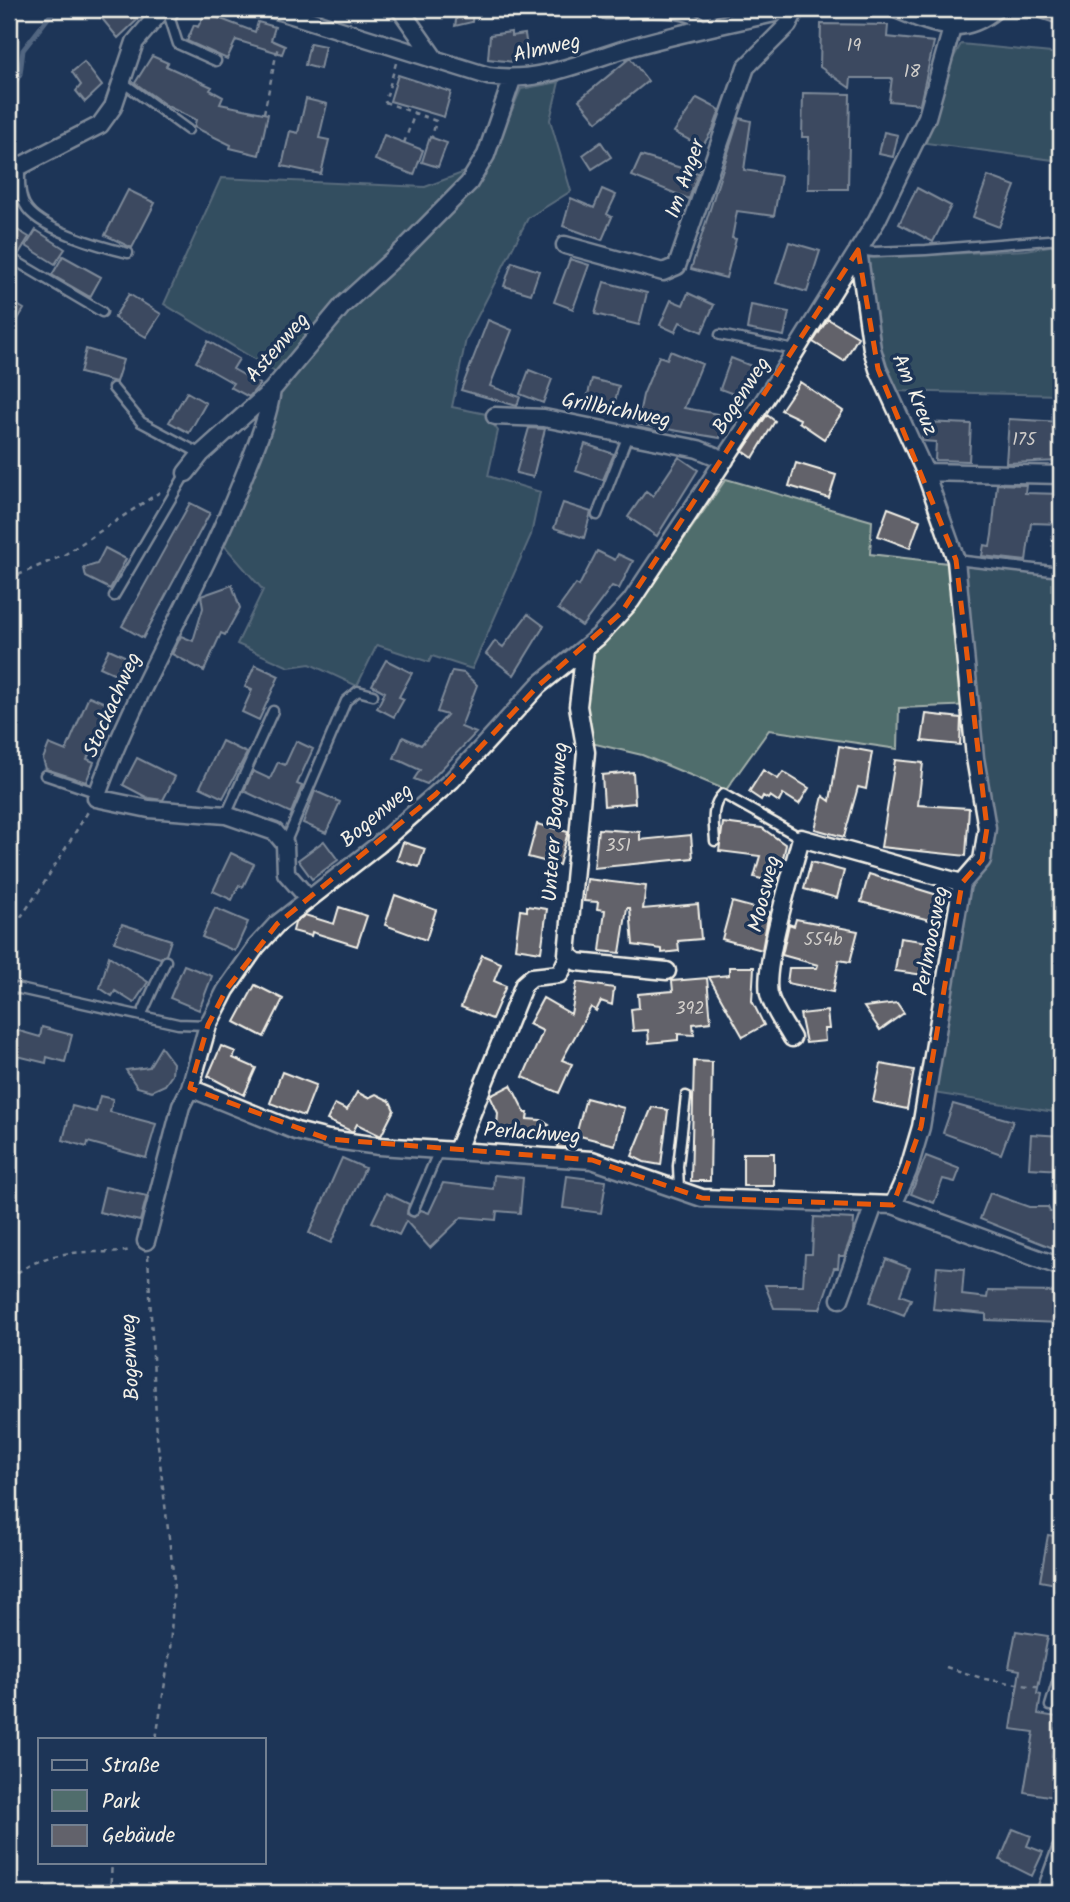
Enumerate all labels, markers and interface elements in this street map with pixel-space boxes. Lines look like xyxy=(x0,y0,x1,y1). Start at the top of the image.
street label: Almweg xyxy=(510,25,584,73)
house number: 19 xyxy=(847,32,861,61)
house number: 18 xyxy=(904,58,920,87)
street label: Im Anger xyxy=(657,134,715,223)
street label: Astenweg xyxy=(238,305,318,391)
street label: Am Kreuz xyxy=(882,349,946,441)
street label: Bogenweg xyxy=(704,350,780,442)
street label: Grillbichlweg xyxy=(559,384,673,438)
house number: 175 xyxy=(1012,426,1037,455)
street label: Stockachweg xyxy=(75,647,151,763)
street label: Unterer Bogenweg xyxy=(534,741,578,903)
street label: Bogenweg xyxy=(333,775,421,857)
house number: 351 xyxy=(605,832,631,861)
street label: Moosweg xyxy=(740,852,790,936)
street label: Perlmoosweg xyxy=(905,883,959,999)
house number: 554b xyxy=(804,926,843,955)
house number: 392 xyxy=(675,995,705,1024)
street label: Perlachweg xyxy=(482,1114,582,1154)
street label: Bogenweg xyxy=(112,1313,150,1401)
legend xyxy=(38,1738,266,1864)
text: Straße xyxy=(102,1750,160,1783)
text: Park xyxy=(102,1786,140,1819)
text: Gebäude xyxy=(102,1820,176,1853)

